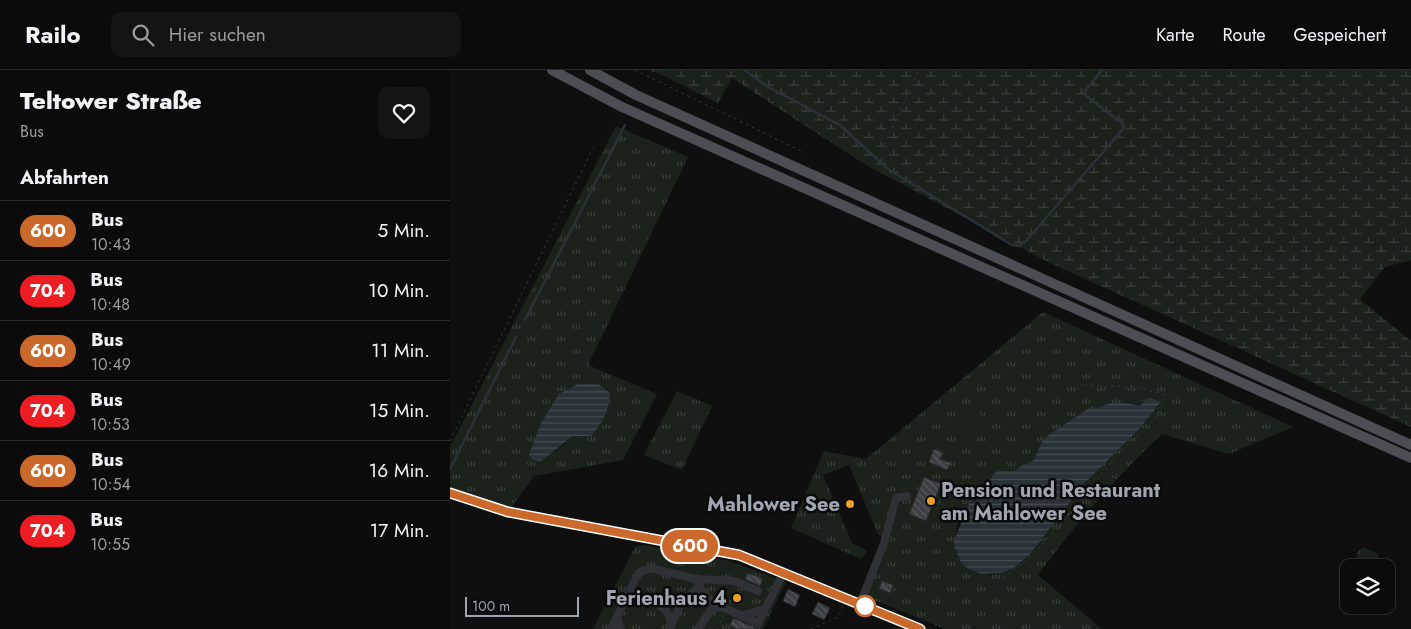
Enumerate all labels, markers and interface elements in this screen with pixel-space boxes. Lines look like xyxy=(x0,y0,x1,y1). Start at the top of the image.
search box xyxy=(111,12,461,57)
text: Railo xyxy=(25,17,81,52)
icon: search xyxy=(129,21,157,49)
text: Hier suchen xyxy=(169,21,266,48)
text: Karte xyxy=(1156,22,1195,48)
text: Route xyxy=(1223,22,1265,48)
text: Gespeichert xyxy=(1293,22,1386,48)
text: Teltower Straße xyxy=(20,83,202,118)
button: heart xyxy=(378,87,430,139)
text: Bus xyxy=(20,120,44,143)
text: Abfahrten xyxy=(20,164,109,191)
text: Bus xyxy=(91,206,123,233)
text: 5 Min. xyxy=(378,217,430,244)
text: 600 xyxy=(30,218,66,244)
text: 10:43 xyxy=(91,233,131,256)
text: Bus xyxy=(90,266,123,293)
text: 10 Min. xyxy=(368,277,430,304)
text: 704 xyxy=(30,278,65,304)
text: 10:48 xyxy=(90,293,130,316)
text: Bus xyxy=(91,326,123,353)
text: 11 Min. xyxy=(371,337,430,364)
text: 600 xyxy=(30,338,66,364)
text: 10:49 xyxy=(91,353,131,376)
text: Bus xyxy=(90,386,123,413)
text: 15 Min. xyxy=(369,397,430,424)
text: 704 xyxy=(30,398,65,424)
text: 10:53 xyxy=(90,413,130,436)
text: Bus xyxy=(91,446,123,473)
text: 16 Min. xyxy=(369,457,430,484)
text: 600 xyxy=(30,458,66,484)
text: 10:54 xyxy=(91,473,131,496)
place label: Pension und Restaurant am Mahlower See xyxy=(941,476,1161,528)
place label: Mahlower See xyxy=(707,490,840,519)
marker: Pension und Restaurant am Mahlower See xyxy=(925,495,937,507)
marker: Mahlower See xyxy=(844,498,856,510)
text: Bus xyxy=(90,506,123,533)
text: 17 Min. xyxy=(370,517,430,544)
text: 704 xyxy=(30,518,65,544)
line badge: 600 xyxy=(661,530,719,562)
text: 10:55 xyxy=(90,533,130,556)
text: 600 xyxy=(672,533,708,559)
map controls xyxy=(1340,559,1395,614)
button: layers xyxy=(1340,559,1395,614)
place label: Ferienhaus 4 xyxy=(606,584,727,613)
marker: Ferienhaus 4 xyxy=(731,592,743,604)
scale bar xyxy=(465,594,579,617)
unlabelled marker xyxy=(854,595,876,617)
text: 100 m xyxy=(472,596,510,616)

